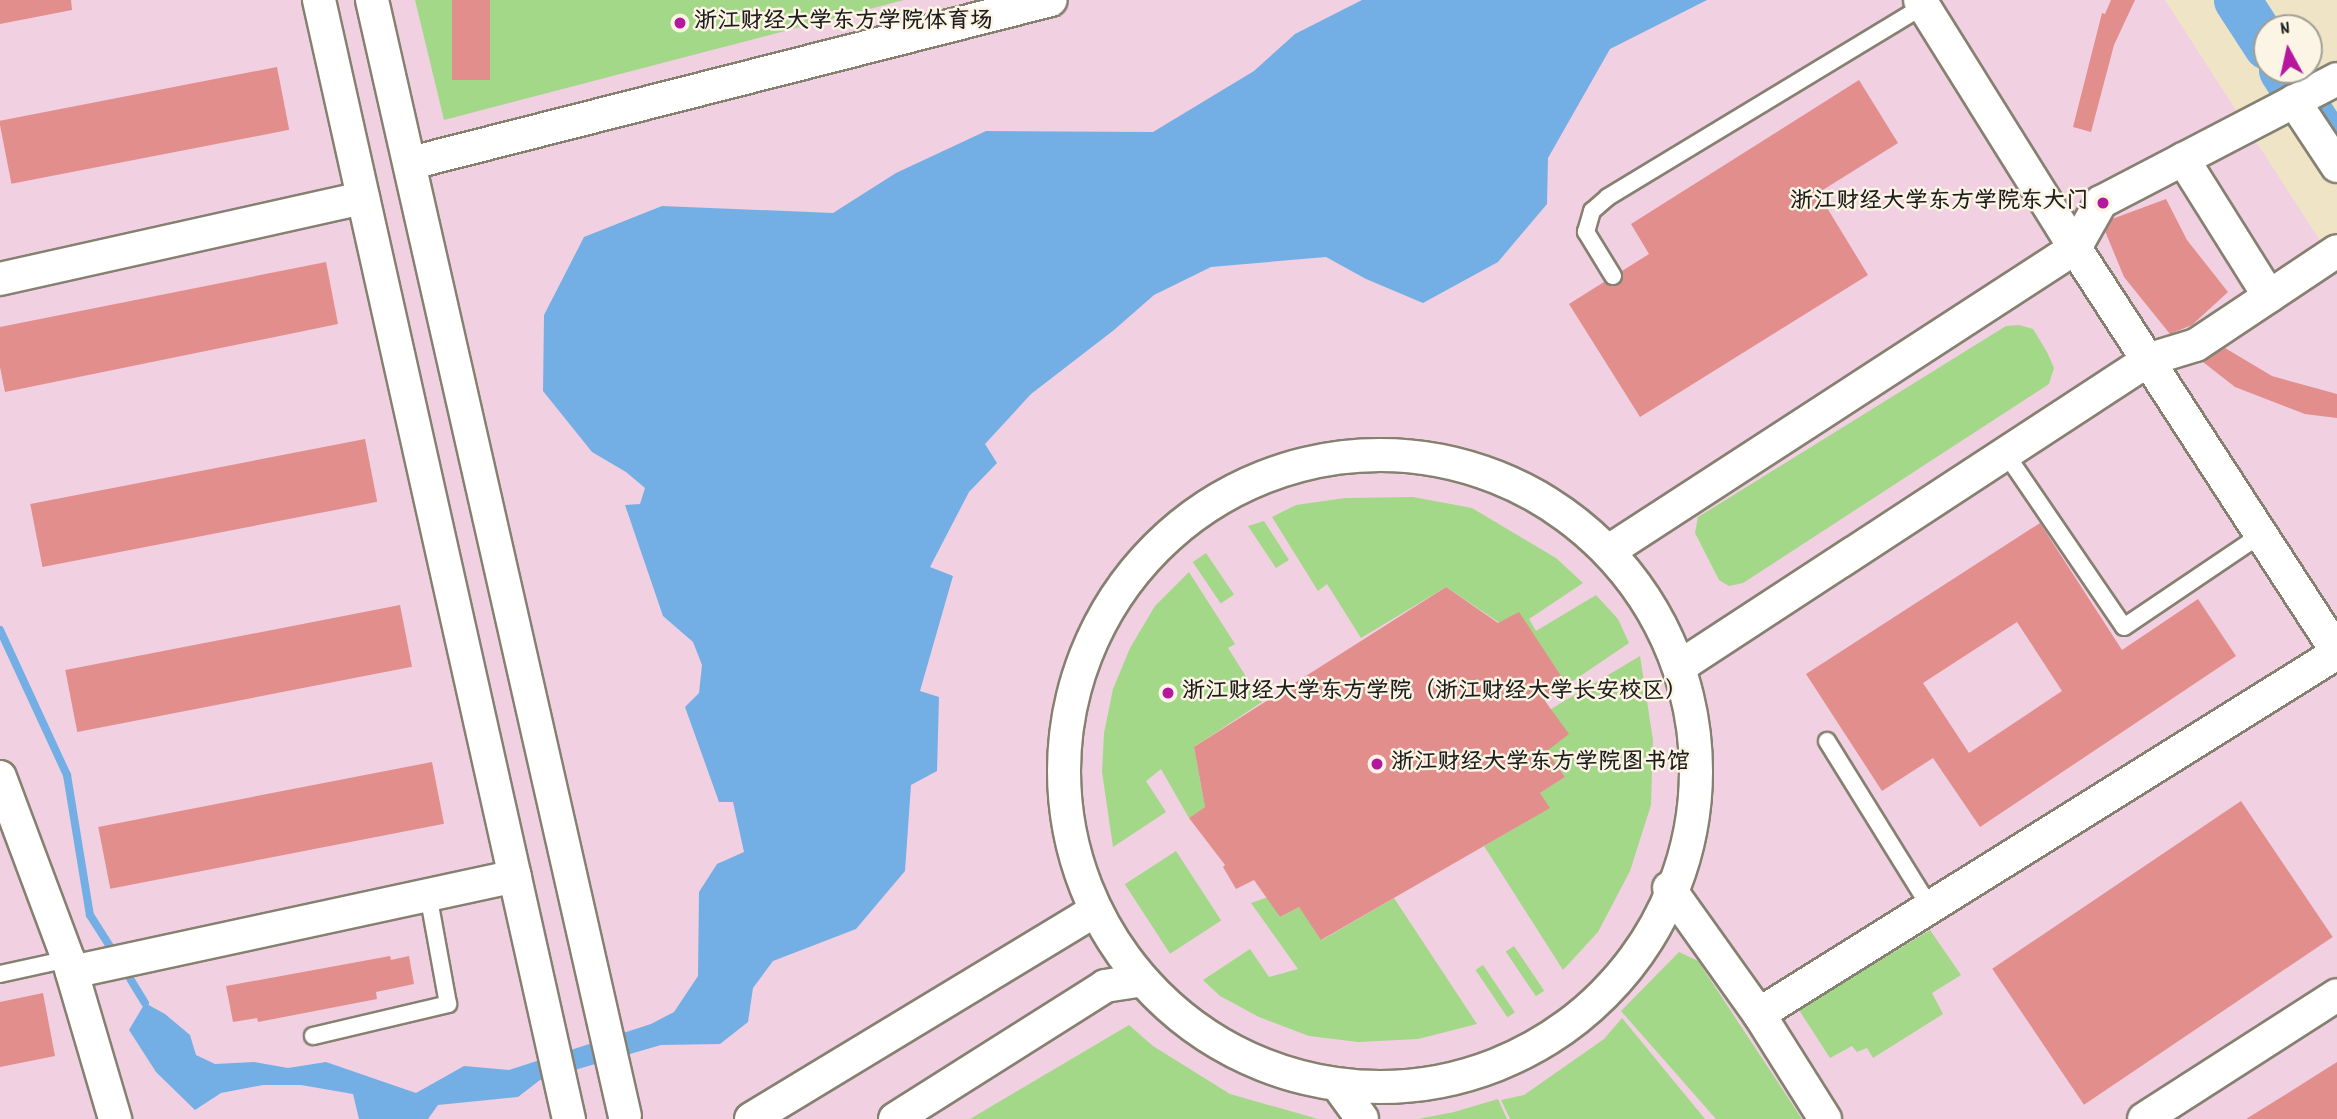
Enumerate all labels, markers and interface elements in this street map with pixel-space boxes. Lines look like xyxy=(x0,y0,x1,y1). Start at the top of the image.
place label: 浙江财经大学东方学院体育场 xyxy=(694,9,993,37)
north arrow xyxy=(2253,14,2323,84)
marker: 浙江财经大学东方学院体育场 xyxy=(672,15,688,31)
text: N xyxy=(2279,16,2292,44)
place label: 浙江财经大学东方学院东大门 xyxy=(1790,189,2089,217)
marker: 浙江财经大学东方学院东大门 xyxy=(2095,195,2111,211)
place label: 浙江财经大学东方学院（浙江财经大学长安校区） xyxy=(1182,679,1688,707)
marker: 浙江财经大学东方学院（浙江财经大学长安校区） xyxy=(1160,685,1176,701)
place label: 浙江财经大学东方学院图书馆 xyxy=(1391,750,1690,778)
marker: 浙江财经大学东方学院图书馆 xyxy=(1369,756,1385,772)

